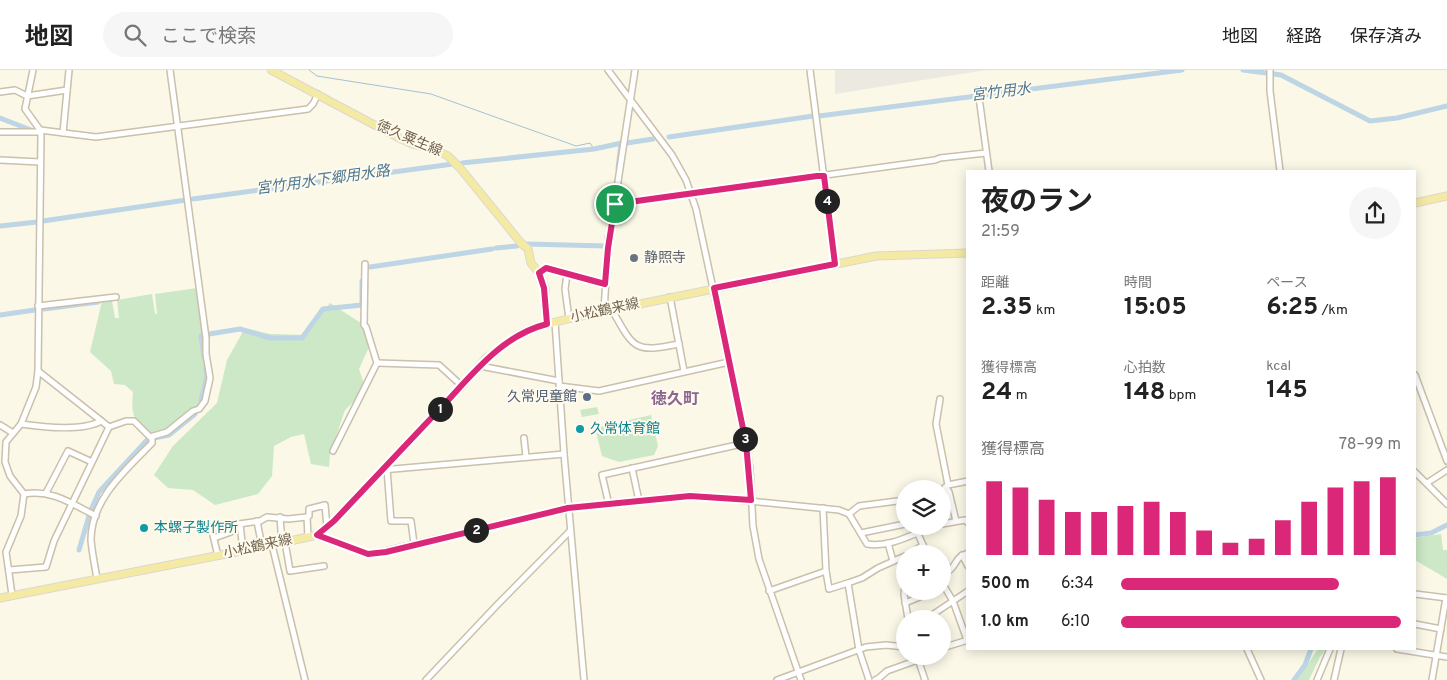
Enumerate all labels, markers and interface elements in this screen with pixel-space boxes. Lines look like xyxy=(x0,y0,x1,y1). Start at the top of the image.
search box xyxy=(103,12,453,57)
icon: search xyxy=(121,21,149,49)
text: 地図 xyxy=(25,23,73,53)
text: ここで検索 xyxy=(161,25,256,49)
text: 地図 xyxy=(1222,26,1258,49)
text: 経路 xyxy=(1286,26,1322,49)
text: 保存済み xyxy=(1350,26,1422,49)
water label: 宮竹用水 xyxy=(970,80,1034,106)
street label: 徳久粟生線 xyxy=(373,118,445,160)
water label: 宮竹用水下郷用水路 xyxy=(255,162,393,200)
pin xyxy=(594,183,636,225)
text: 夜のラン xyxy=(981,185,1093,221)
button: share xyxy=(1349,187,1401,239)
pin: 4 xyxy=(814,188,840,214)
icon: arrive xyxy=(601,190,629,218)
text: 4 xyxy=(823,193,832,210)
text: 21:59 xyxy=(981,222,1020,242)
place label: 静照寺 xyxy=(644,249,686,267)
marker: 静照寺 xyxy=(628,252,640,264)
text: 距離 xyxy=(981,275,1009,292)
text: 時間 xyxy=(1124,275,1152,292)
text: ペース xyxy=(1266,275,1308,292)
text: 2.35 xyxy=(981,292,1033,324)
text: 15:05 xyxy=(1124,292,1187,324)
text: 6:25 xyxy=(1266,292,1318,324)
street label: 小松鶴来線 xyxy=(569,295,641,327)
text: km xyxy=(1033,302,1055,319)
text: /km xyxy=(1318,302,1348,319)
text: kcal xyxy=(1266,358,1291,375)
text: 獲得標高 xyxy=(981,360,1037,377)
text: 心拍数 xyxy=(1124,360,1166,377)
text: 145 xyxy=(1266,375,1308,407)
text: 24 xyxy=(981,377,1012,409)
text: 148 xyxy=(1124,377,1165,409)
text: m xyxy=(1012,387,1028,404)
text: bpm xyxy=(1165,387,1196,404)
place label: 久常児童館 xyxy=(507,389,577,406)
district label: 徳久町 xyxy=(651,390,699,410)
marker: 久常児童館 xyxy=(581,391,593,403)
pin: 1 xyxy=(428,396,452,422)
text: 1 xyxy=(438,401,443,418)
place label: 久常体育館 xyxy=(590,421,660,438)
marker: 久常体育館 xyxy=(574,423,586,435)
pin: 3 xyxy=(732,426,758,452)
text: 3 xyxy=(741,431,750,448)
text: 78–99 m xyxy=(1339,435,1401,455)
text: 獲得標高 xyxy=(981,440,1045,460)
map controls xyxy=(896,480,951,665)
button: layers xyxy=(896,480,951,535)
pin: 2 xyxy=(464,518,488,542)
place label: 本螺子製作所 xyxy=(154,520,238,537)
marker: 本螺子製作所 xyxy=(138,522,150,534)
text: 2 xyxy=(472,522,481,539)
street label: 小松鶴来線 xyxy=(222,531,294,563)
button: + xyxy=(896,545,951,600)
text: 500 m xyxy=(981,574,1030,594)
text: 6:34 xyxy=(1061,574,1094,594)
button: − xyxy=(896,610,951,665)
text: 1.0 km xyxy=(981,612,1029,632)
text: 6:10 xyxy=(1061,612,1090,632)

